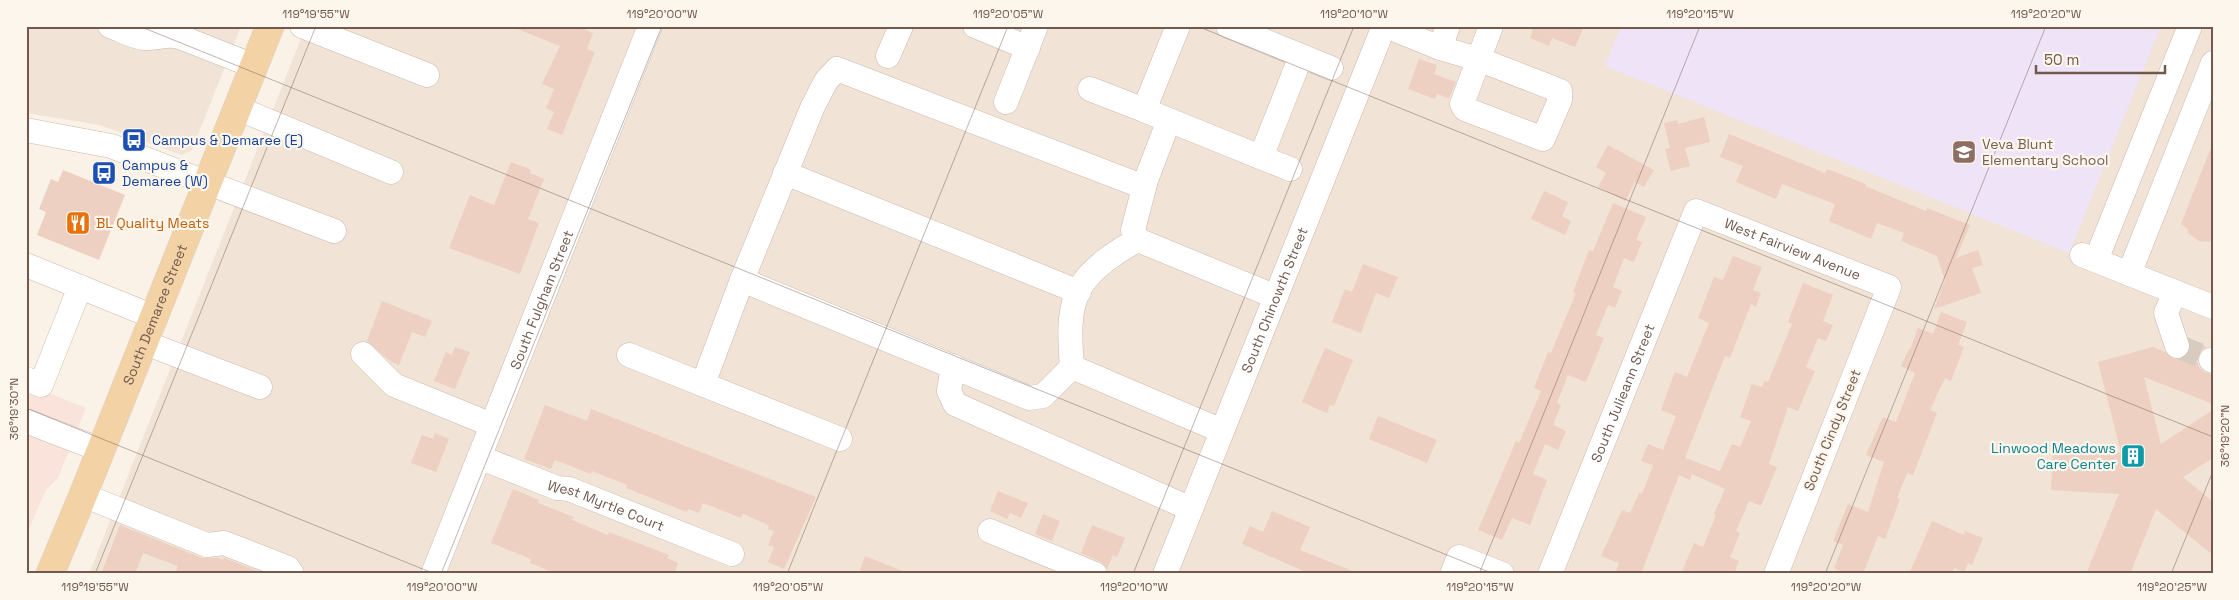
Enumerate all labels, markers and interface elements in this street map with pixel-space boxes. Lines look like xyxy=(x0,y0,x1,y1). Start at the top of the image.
text: 119°19'55"W xyxy=(282,6,350,22)
text: 119°20'00"W xyxy=(627,6,698,22)
text: 119°20'05"W xyxy=(973,6,1044,22)
text: 119°20'10"W xyxy=(1320,6,1389,22)
text: 119°20'15"W xyxy=(1666,6,1734,22)
text: 119°20'20"W xyxy=(2011,6,2082,22)
scale bar xyxy=(2036,42,2165,74)
text: 50 m xyxy=(2044,50,2079,69)
bus stop icon: Campus & Demaree (E) xyxy=(121,127,147,153)
place label: Campus & Demaree (E) xyxy=(152,131,303,149)
place label: Veva Blunt Elementary School xyxy=(1982,135,2108,169)
school or university icon: Veva Blunt Elementary School xyxy=(1951,139,1977,165)
place label: Campus & Demaree (W) xyxy=(122,156,208,190)
bus stop icon: Campus & Demaree (W) xyxy=(91,160,117,186)
restaurant icon: BL Quality Meats xyxy=(65,210,91,236)
place label: BL Quality Meats xyxy=(96,214,209,232)
street label: West Fairview Avenue xyxy=(1722,214,1863,284)
street label: South Chinowth Street xyxy=(1237,225,1312,376)
street label: South Fulgham Street xyxy=(506,228,577,372)
street label: South Demaree Street xyxy=(119,241,191,388)
street label: South Julieann Street xyxy=(1587,321,1659,465)
street label: South Cindy Street xyxy=(1799,367,1865,493)
text: 36°19'30"N xyxy=(6,378,22,440)
text: 36°19'20"N xyxy=(2217,405,2233,467)
place label: Linwood Meadows Care Center xyxy=(1991,439,2116,473)
building icon: Linwood Meadows Care Center xyxy=(2120,443,2146,469)
street label: West Myrtle Court xyxy=(545,476,667,535)
text: 119°19'55"W xyxy=(61,579,129,595)
text: 119°20'00"W xyxy=(407,579,478,595)
text: 119°20'05"W xyxy=(753,579,824,595)
text: 119°20'10"W xyxy=(1100,579,1169,595)
text: 119°20'15"W xyxy=(1446,579,1514,595)
text: 119°20'20"W xyxy=(1791,579,1862,595)
text: 119°20'25"W xyxy=(2137,579,2207,595)

